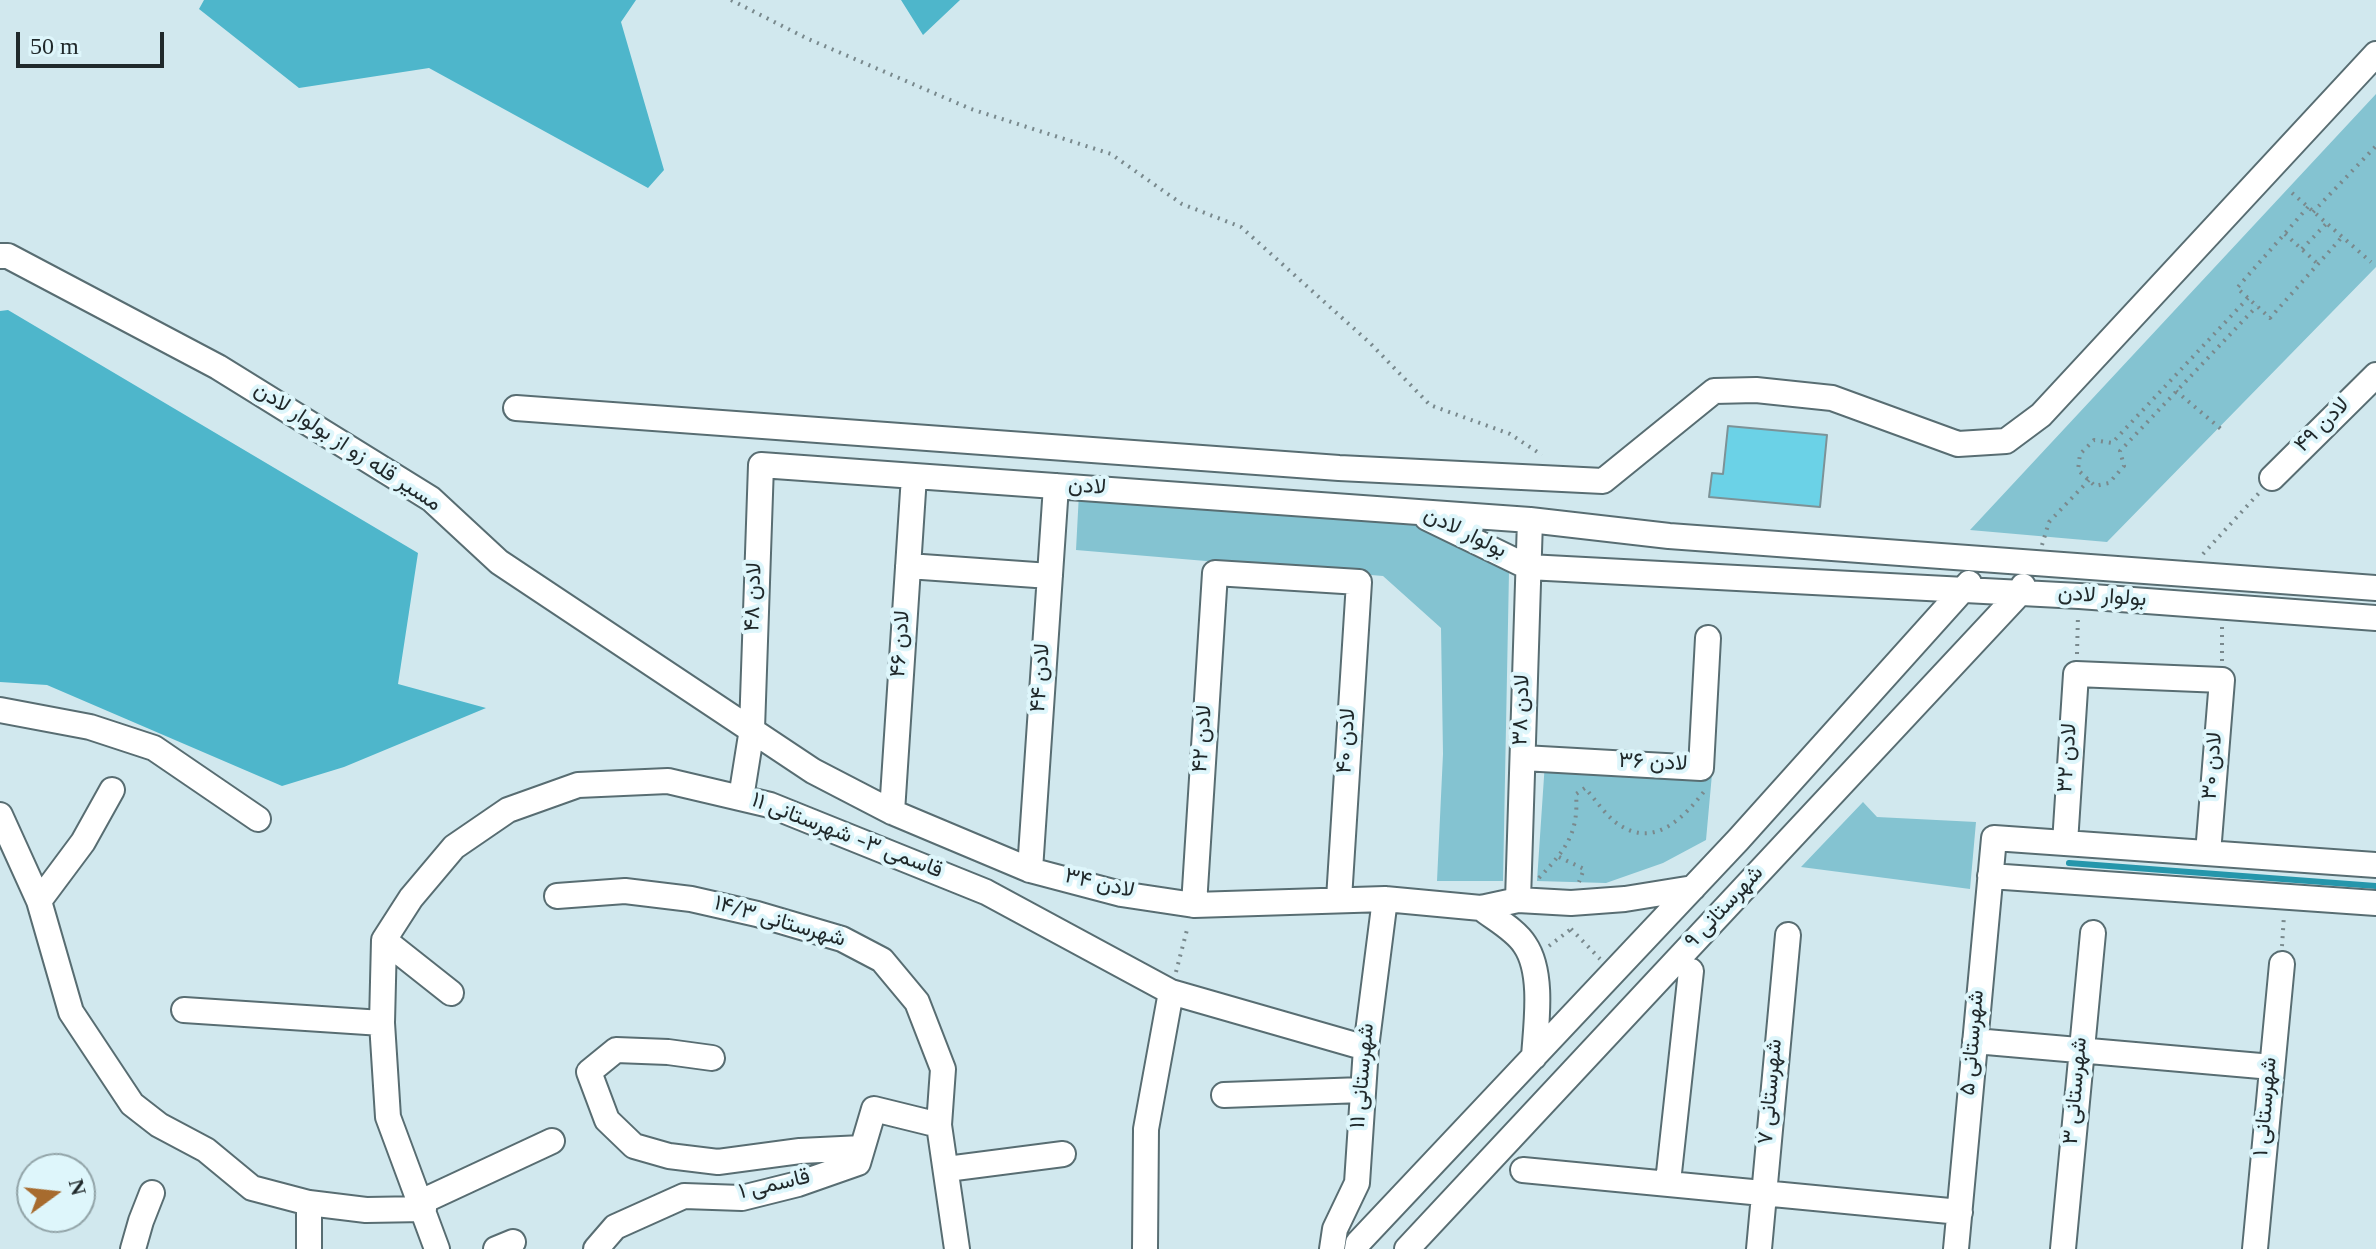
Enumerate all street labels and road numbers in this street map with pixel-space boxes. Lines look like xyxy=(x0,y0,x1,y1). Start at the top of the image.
street label: مسیر قله زو از بولوار لادن xyxy=(247,379,445,519)
street label: لادن ۴۹ xyxy=(2291,394,2357,460)
street label: لادن xyxy=(1067,475,1107,503)
street label: بولوار لادن xyxy=(1418,504,1510,566)
street label: لادن ۴۸ xyxy=(742,562,770,632)
street label: بولوار لادن xyxy=(2057,583,2147,615)
street label: لادن ۴۶ xyxy=(887,610,919,678)
street label: لادن ۴۴ xyxy=(1027,643,1059,713)
street label: لادن ۳۸ xyxy=(1510,674,1538,746)
street label: لادن ۴۲ xyxy=(1189,704,1221,774)
street label: لادن ۴۰ xyxy=(1334,707,1364,775)
street label: لادن ۳۲ xyxy=(2054,722,2086,794)
street label: لادن ۳۰ xyxy=(2199,731,2231,801)
street label: لادن ۳۶ xyxy=(1618,750,1688,780)
street label: قاسمی ۳- شهرستانی ۱۱ xyxy=(747,789,945,887)
street label: شهرستانی ۹ xyxy=(1681,862,1771,956)
street label: لادن ۳۴ xyxy=(1061,865,1137,907)
street label: شهرستانی ۱۴/۳ xyxy=(710,893,848,955)
street label: شهرستانی ۵ xyxy=(1957,989,1993,1097)
street label: شهرستانی ۱۱ xyxy=(1347,1022,1383,1130)
street label: شهرستانی ۳ xyxy=(2060,1036,2096,1146)
street label: شهرستانی ۷ xyxy=(1755,1038,1791,1146)
street label: شهرستانی ۱ xyxy=(2251,1056,2285,1158)
street label: قاسمی ۱ xyxy=(737,1166,813,1208)

